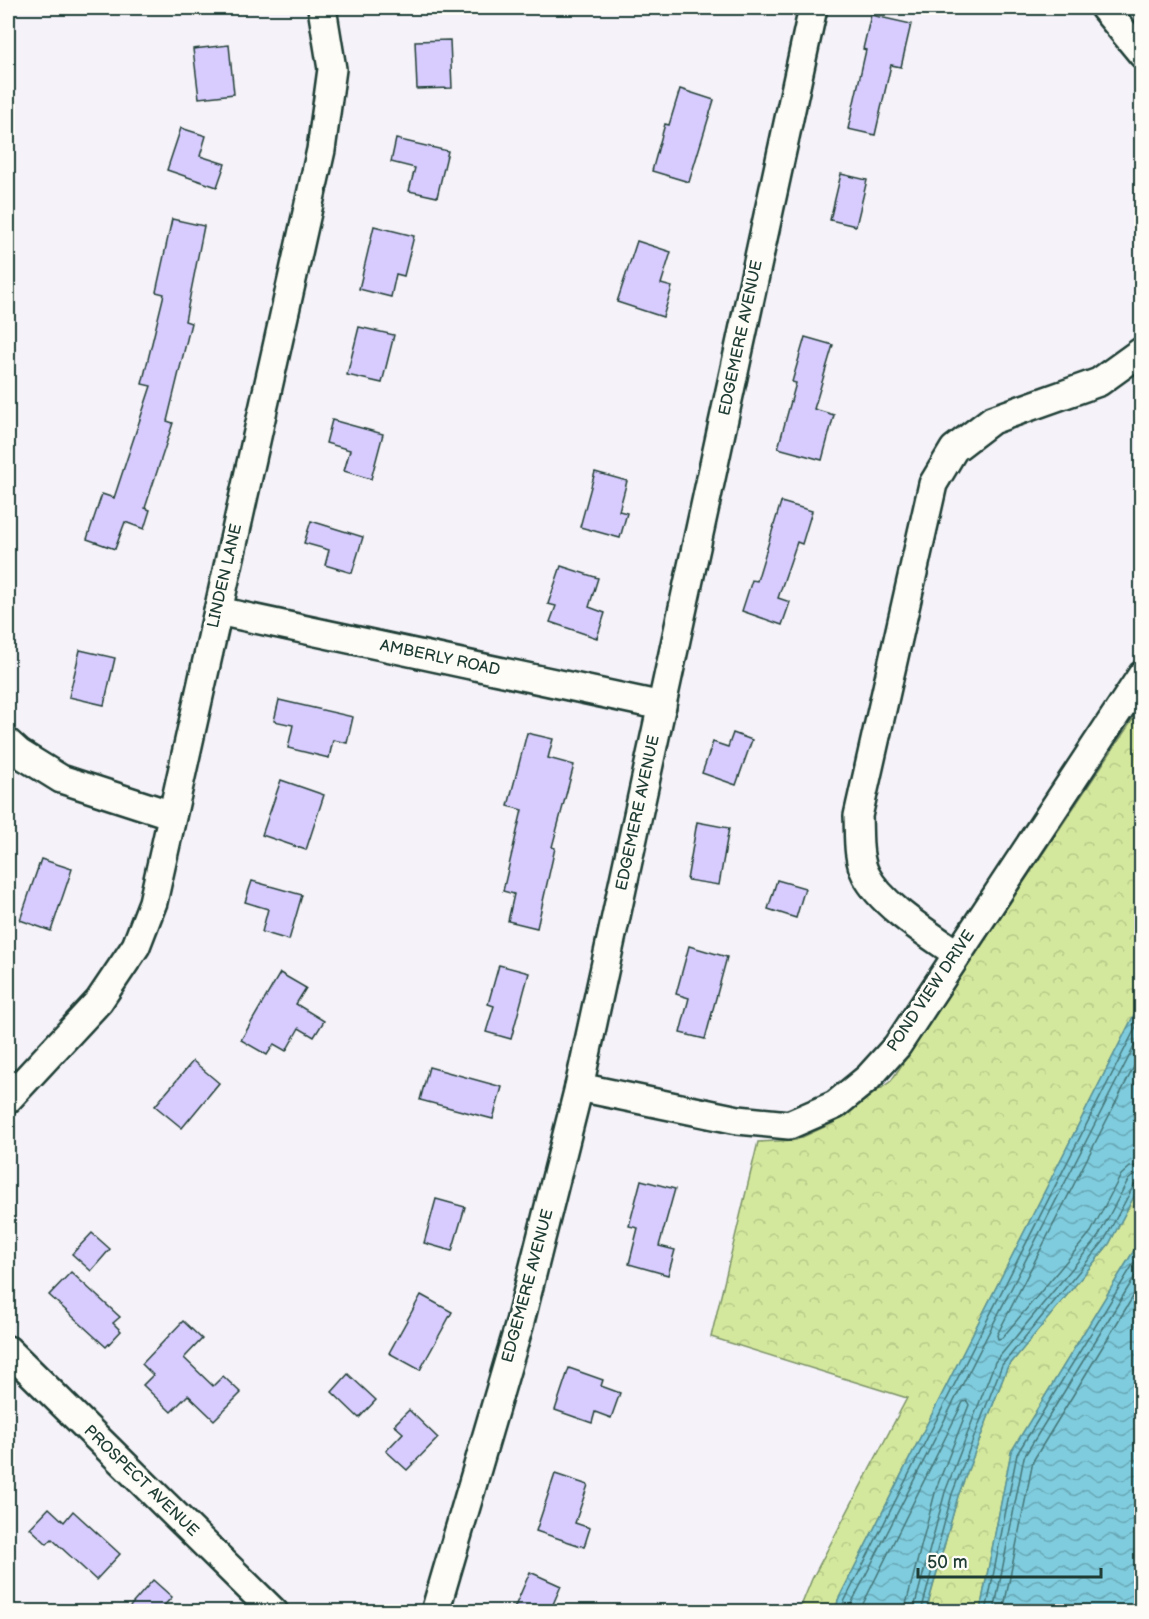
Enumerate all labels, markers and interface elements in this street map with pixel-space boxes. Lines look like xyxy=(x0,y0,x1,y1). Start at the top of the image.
street label: EDGEMERE AVENUE xyxy=(715,259,767,417)
street label: LINDEN LANE xyxy=(204,522,246,630)
street label: AMBERLY ROAD xyxy=(378,636,502,680)
street label: EDGEMERE AVENUE xyxy=(612,734,664,892)
street label: POND VIEW DRIVE xyxy=(883,927,979,1055)
street label: EDGEMERE AVENUE xyxy=(498,1207,558,1365)
street label: PROSPECT AVENUE xyxy=(80,1421,202,1541)
scale bar xyxy=(918,1541,1101,1579)
text: 50 m xyxy=(927,1552,968,1573)

